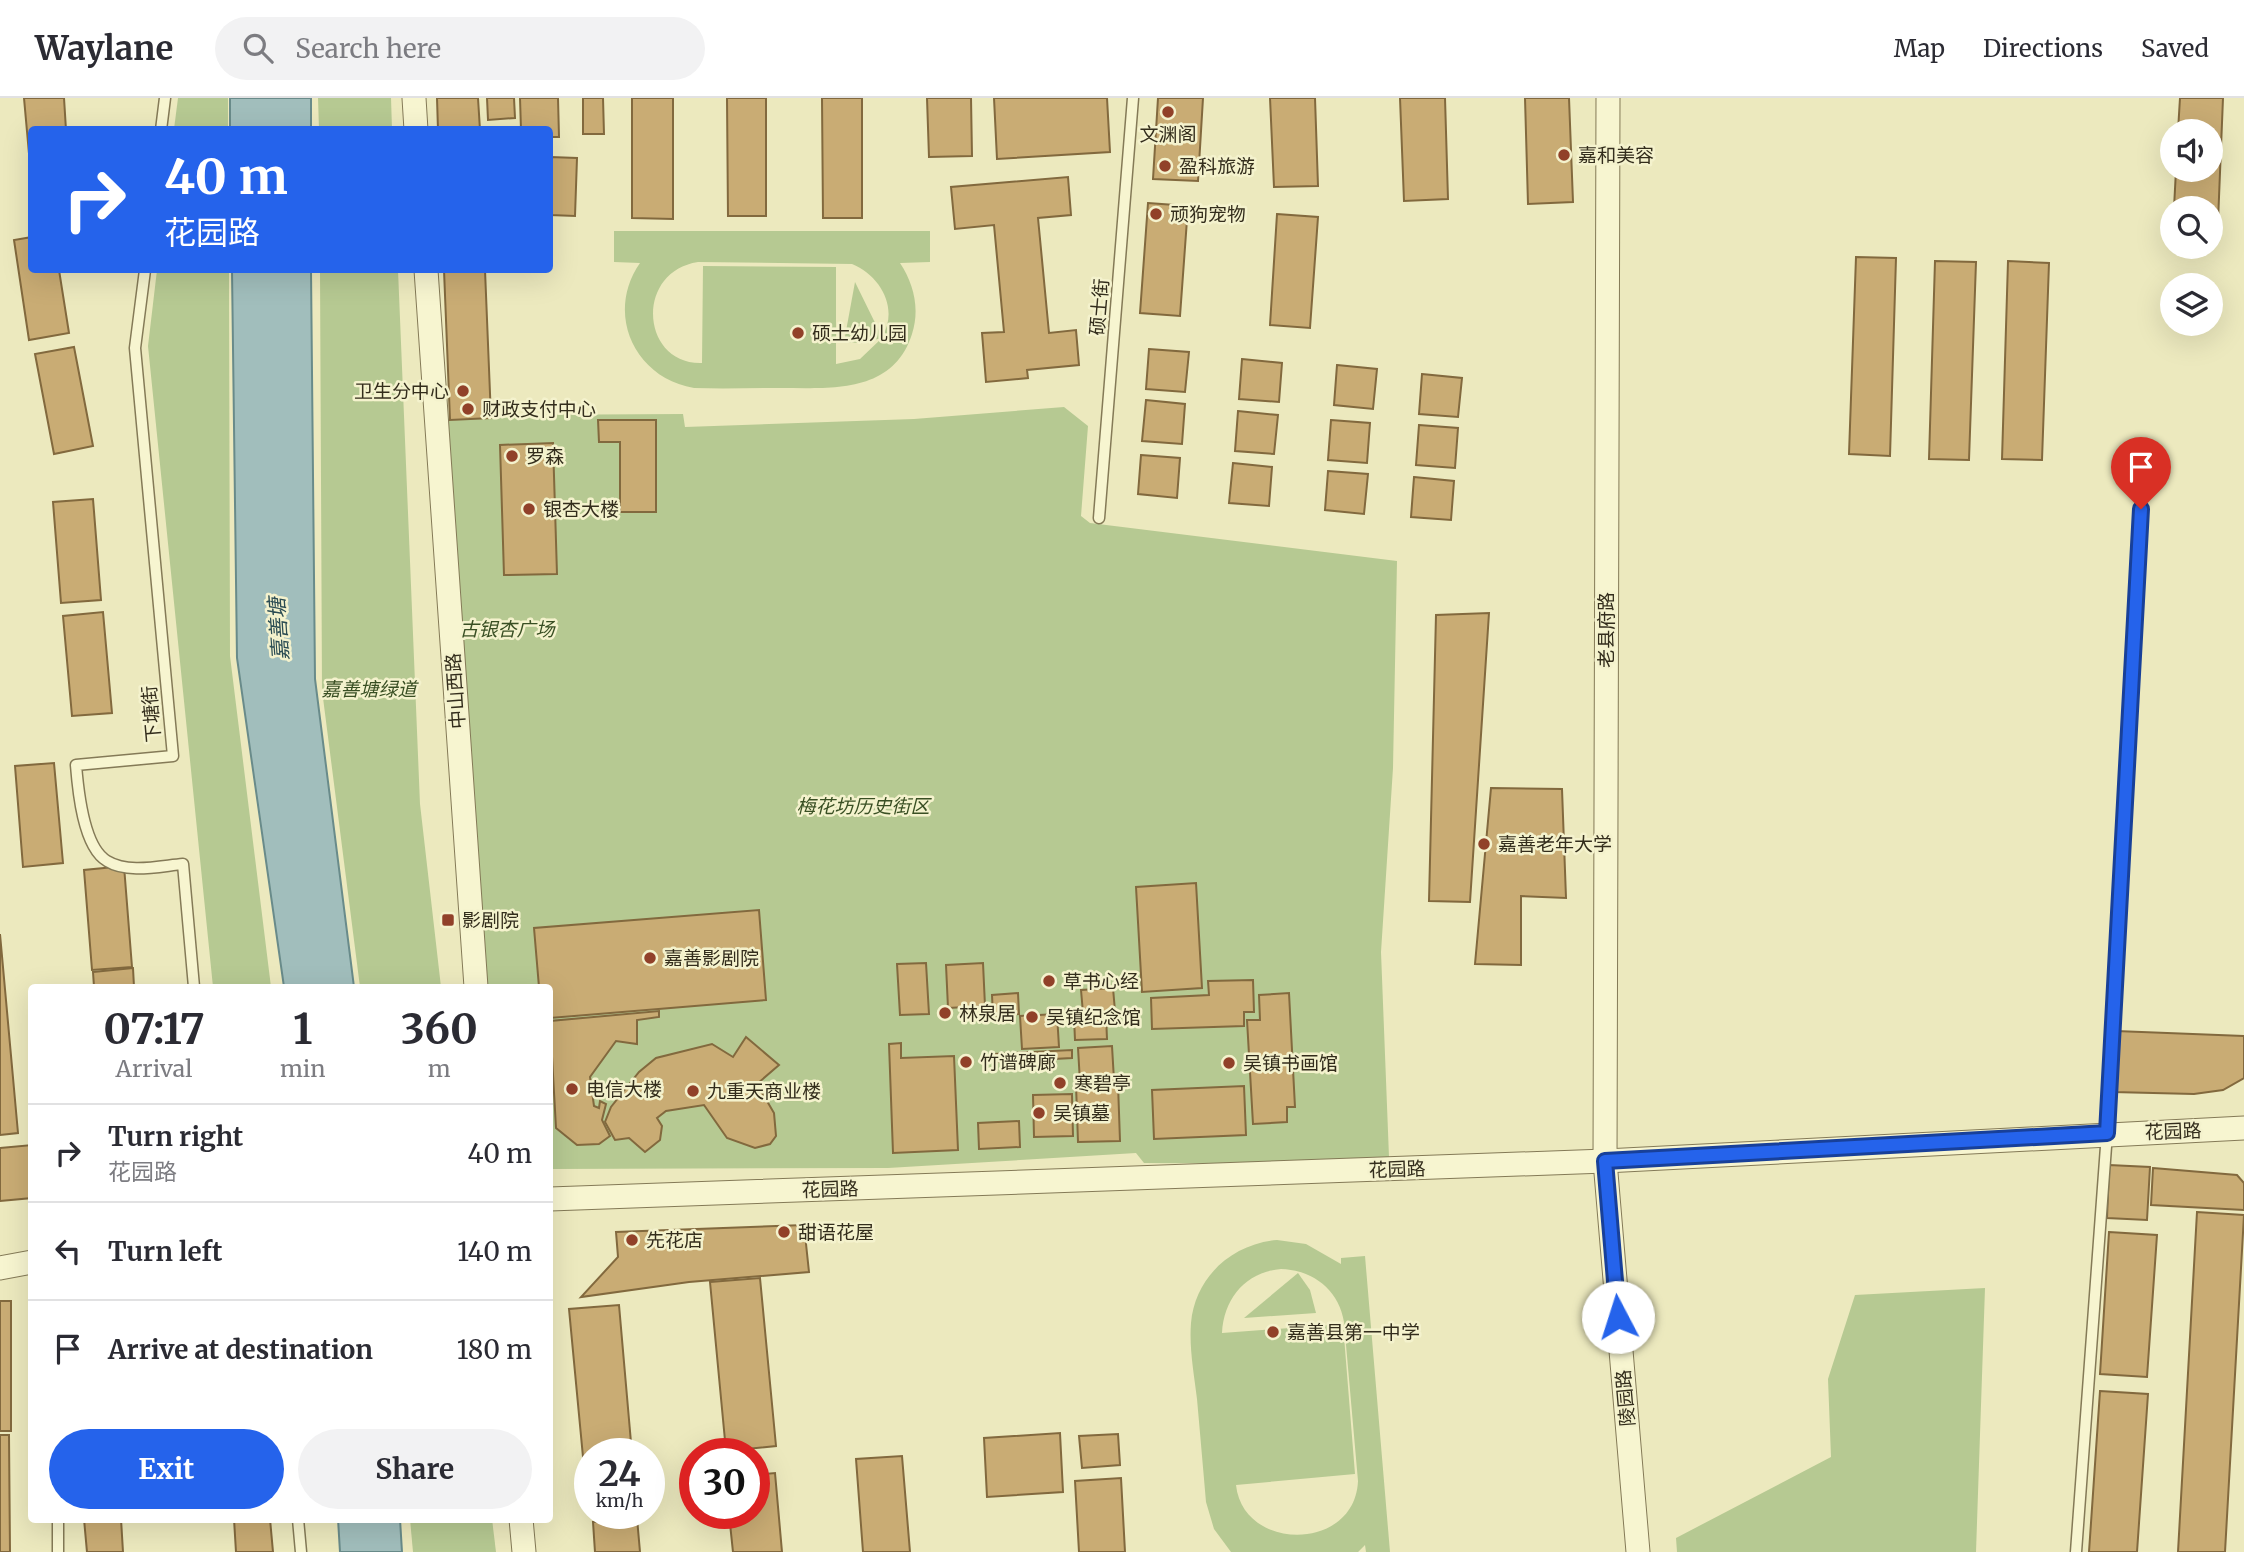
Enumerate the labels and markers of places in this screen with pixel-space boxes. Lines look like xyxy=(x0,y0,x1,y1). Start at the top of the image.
marker: 文渊阁 xyxy=(1160,104,1176,120)
place label: 文渊阁 xyxy=(1139,122,1197,146)
place label: 嘉和美容 xyxy=(1578,143,1654,167)
marker: 嘉和美容 xyxy=(1556,147,1572,163)
place label: 盈科旅游 xyxy=(1179,154,1255,178)
marker: 盈科旅游 xyxy=(1157,158,1173,174)
place label: 顽狗宠物 xyxy=(1170,202,1246,226)
marker: 顽狗宠物 xyxy=(1148,206,1164,222)
place label: 硕士幼儿园 xyxy=(812,321,907,345)
marker: 硕士幼儿园 xyxy=(790,325,806,341)
place label: 卫生分中心 xyxy=(354,379,449,403)
marker: 卫生分中心 xyxy=(455,383,471,399)
place label: 财政支付中心 xyxy=(482,397,596,421)
marker: 财政支付中心 xyxy=(460,401,476,417)
pin xyxy=(2111,437,2171,509)
place label: 罗森 xyxy=(526,444,564,468)
marker: 罗森 xyxy=(504,448,520,464)
place label: 银杏大楼 xyxy=(543,497,619,521)
marker: 银杏大楼 xyxy=(521,501,537,517)
place label: 嘉善老年大学 xyxy=(1498,832,1612,856)
marker: 嘉善老年大学 xyxy=(1476,836,1492,852)
place label: 影剧院 xyxy=(462,908,519,932)
marker: 影剧院 xyxy=(440,912,456,928)
place label: 嘉善影剧院 xyxy=(664,946,759,970)
marker: 嘉善影剧院 xyxy=(642,950,658,966)
place label: 草书心经 xyxy=(1063,969,1139,993)
marker: 草书心经 xyxy=(1041,973,1057,989)
place label: 林泉居 xyxy=(959,1001,1016,1025)
marker: 林泉居 xyxy=(937,1005,953,1021)
place label: 吴镇纪念馆 xyxy=(1046,1005,1141,1029)
marker: 吴镇纪念馆 xyxy=(1024,1009,1040,1025)
place label: 竹谱碑廊 xyxy=(980,1050,1056,1074)
place label: 吴镇书画馆 xyxy=(1243,1051,1338,1075)
marker: 竹谱碑廊 xyxy=(958,1054,974,1070)
marker: 吴镇书画馆 xyxy=(1221,1055,1237,1071)
place label: 寒碧亭 xyxy=(1074,1071,1131,1095)
marker: 寒碧亭 xyxy=(1052,1075,1068,1091)
place label: 电信大楼 xyxy=(586,1077,662,1101)
place label: 九重天商业楼 xyxy=(707,1079,821,1103)
marker: 电信大楼 xyxy=(564,1081,580,1097)
marker: 九重天商业楼 xyxy=(685,1083,701,1099)
place label: 吴镇墓 xyxy=(1053,1101,1110,1125)
marker: 吴镇墓 xyxy=(1031,1105,1047,1121)
place label: 甜语花屋 xyxy=(798,1220,874,1244)
marker: 甜语花屋 xyxy=(776,1224,792,1240)
place label: 先花店 xyxy=(646,1228,703,1252)
marker: 先花店 xyxy=(624,1232,640,1248)
place label: 嘉善县第一中学 xyxy=(1287,1320,1420,1344)
marker: 嘉善县第一中学 xyxy=(1265,1324,1281,1340)

